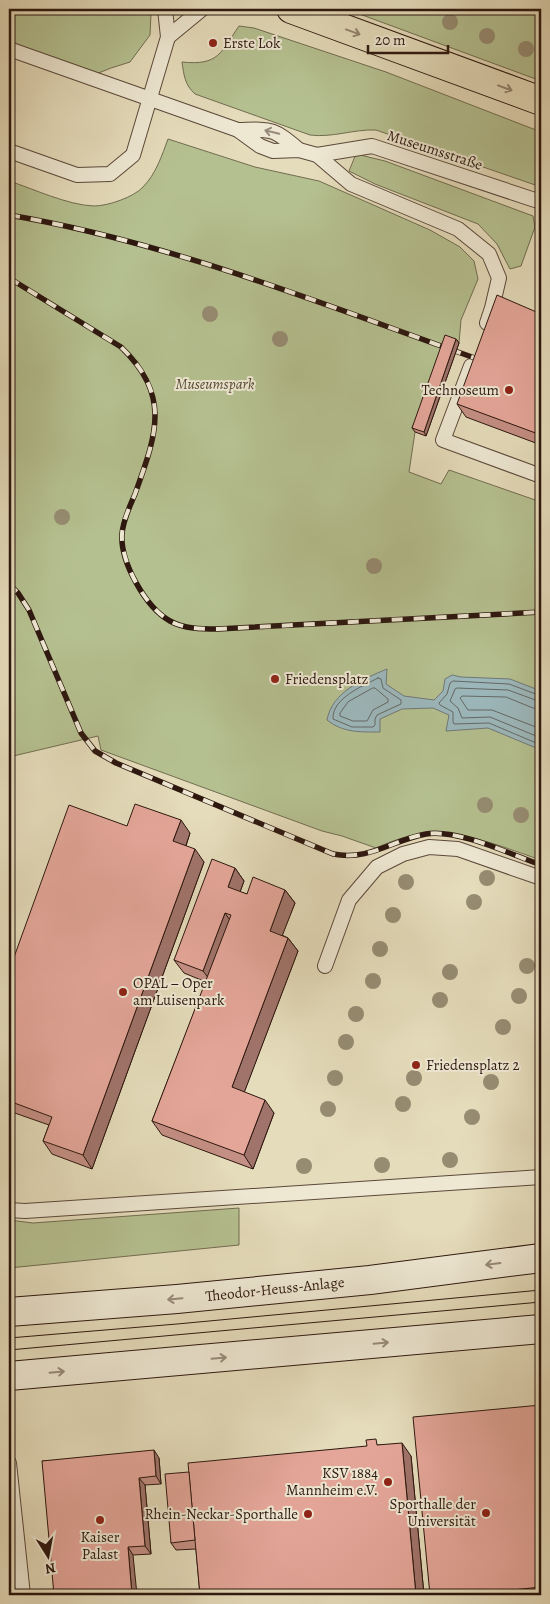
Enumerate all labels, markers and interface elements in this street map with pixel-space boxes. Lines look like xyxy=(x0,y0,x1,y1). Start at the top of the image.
scale bar xyxy=(368,22,448,54)
one-way arrow xyxy=(345,28,360,37)
text: 20 m xyxy=(375,30,406,50)
place label: Erste Lok xyxy=(223,33,281,53)
marker: Erste Lok xyxy=(207,37,219,49)
one-way arrow xyxy=(497,84,512,93)
street label: Museumsstraße xyxy=(385,125,485,175)
one-way arrow xyxy=(264,126,280,136)
park label: Museumspark xyxy=(176,374,255,394)
place label: Technoseum xyxy=(422,380,500,400)
marker: Technoseum xyxy=(503,384,515,396)
place label: Friedensplatz xyxy=(285,669,369,689)
marker: Friedensplatz xyxy=(269,673,281,685)
place label: OPAL – Oper am Luisenpark xyxy=(133,973,225,1010)
marker: OPAL – Oper am Luisenpark xyxy=(117,986,129,998)
place label: Friedensplatz 2 xyxy=(426,1055,520,1075)
marker: Friedensplatz 2 xyxy=(410,1059,422,1071)
one-way arrow xyxy=(485,1259,501,1269)
street label: Theodor-Heuss-Anlage xyxy=(204,1272,346,1306)
one-way arrow xyxy=(167,1294,183,1303)
one-way arrow xyxy=(373,1338,389,1348)
one-way arrow xyxy=(211,1353,227,1363)
one-way arrow xyxy=(49,1367,65,1377)
place label: KSV 1884 Mannheim e.V. xyxy=(286,1463,378,1500)
marker: KSV 1884 Mannheim e.V. xyxy=(382,1476,394,1488)
place label: Sporthalle der Universität xyxy=(389,1494,476,1531)
place label: Rhein-Neckar-Sporthalle xyxy=(145,1504,298,1524)
marker: Sporthalle der Universität xyxy=(480,1507,492,1519)
marker: Rhein-Neckar-Sporthalle xyxy=(302,1508,314,1520)
marker: Kaiser Palast xyxy=(94,1514,106,1526)
place label: Kaiser Palast xyxy=(81,1527,120,1564)
north arrow xyxy=(22,1532,72,1582)
text: N xyxy=(44,1558,57,1579)

